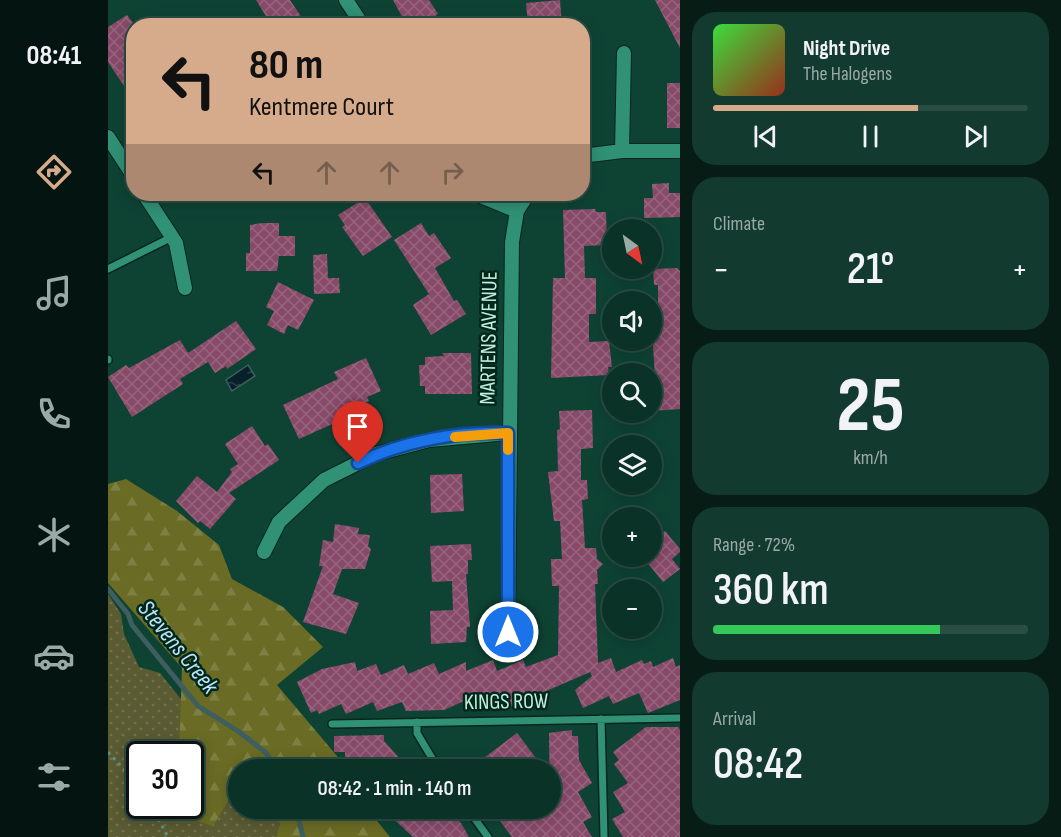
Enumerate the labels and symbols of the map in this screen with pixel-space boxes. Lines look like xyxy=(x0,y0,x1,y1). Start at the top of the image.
north arrow xyxy=(602,219,662,279)
street label: MARTENS AVENUE xyxy=(474,271,504,405)
pin xyxy=(332,401,383,463)
water label: Stevens Creek xyxy=(131,594,225,700)
position arrow xyxy=(476,600,540,664)
street label: KINGS ROW xyxy=(464,688,548,716)
speed limit sign: 30 xyxy=(126,741,204,819)

